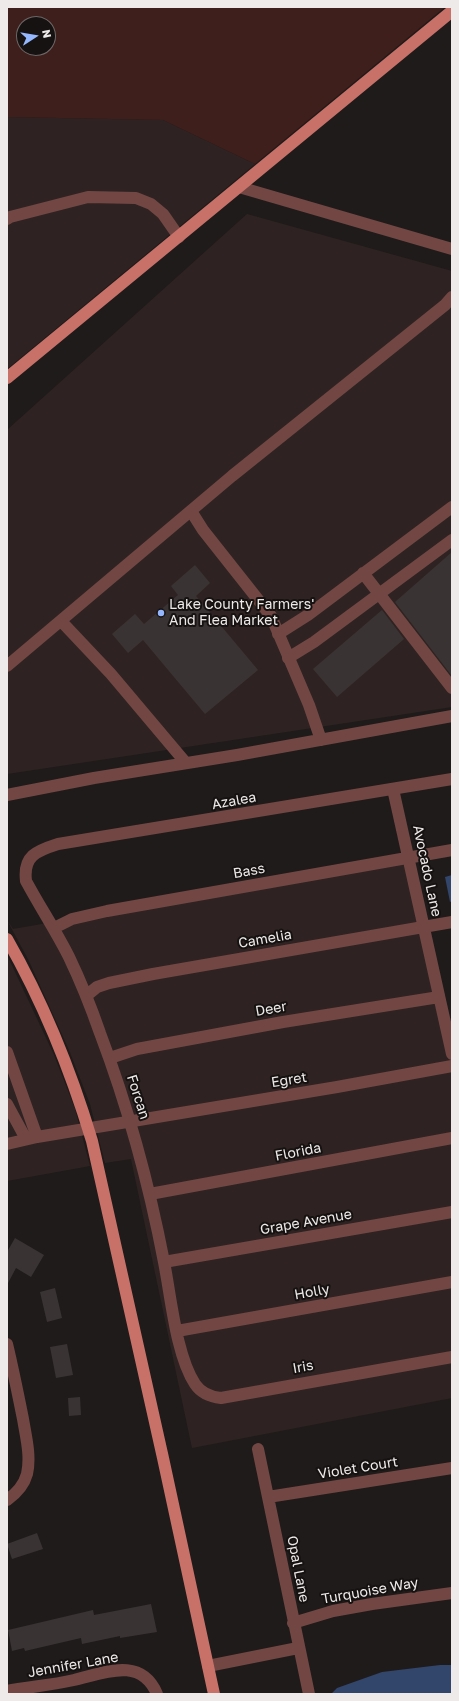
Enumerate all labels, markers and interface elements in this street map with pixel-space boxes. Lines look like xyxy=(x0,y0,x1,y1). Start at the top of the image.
north arrow xyxy=(16,16,56,56)
text: N xyxy=(40,28,54,39)
place label: Lake County Farmers' And Flea Market xyxy=(169,597,314,630)
marker: Lake County Farmers' And Flea Market xyxy=(156,608,166,618)
street label: Azalea xyxy=(210,789,258,813)
street label: Avocado Lane xyxy=(409,824,445,918)
street label: Bass xyxy=(232,860,266,882)
street label: Camelia xyxy=(237,926,293,952)
street label: Deer xyxy=(254,998,288,1020)
street label: Egret xyxy=(270,1069,308,1091)
street label: Forcan xyxy=(123,1073,153,1121)
street label: Florida xyxy=(273,1139,323,1165)
street label: Grape Avenue xyxy=(259,1206,353,1238)
street label: Holly xyxy=(293,1281,331,1303)
street label: Iris xyxy=(291,1357,315,1377)
street label: Violet Court xyxy=(317,1453,399,1483)
street label: Opal Lane xyxy=(283,1534,313,1604)
street label: Turquoise Way xyxy=(320,1574,420,1608)
street label: Jennifer Lane xyxy=(26,1649,120,1681)

